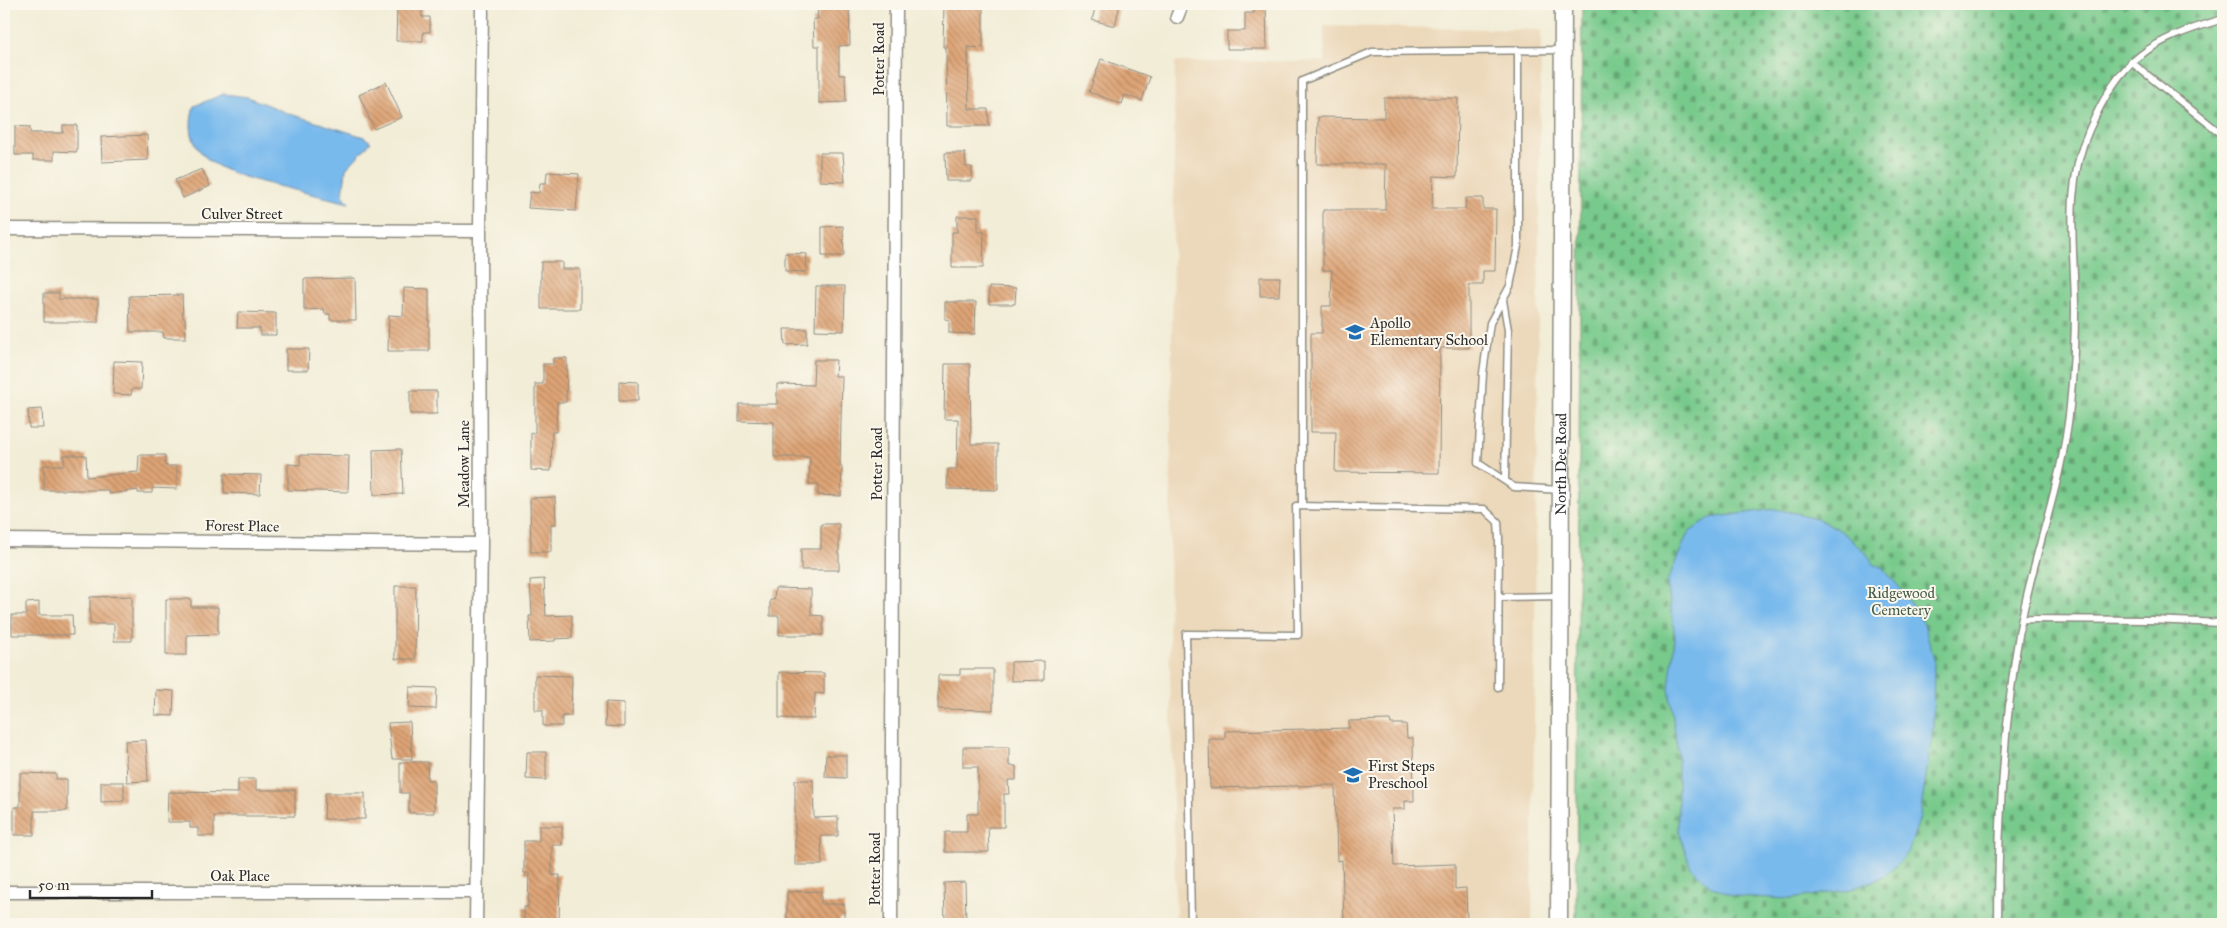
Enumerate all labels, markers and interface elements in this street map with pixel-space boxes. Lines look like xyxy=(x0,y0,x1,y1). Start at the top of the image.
street label: Potter Road xyxy=(870,22,888,96)
street label: Culver Street xyxy=(201,205,283,223)
place label: Apollo Elementary School xyxy=(1369,314,1489,349)
school or university icon: Apollo Elementary School xyxy=(1344,321,1366,343)
street label: North Dee Road xyxy=(1552,412,1570,515)
street label: Meadow Lane xyxy=(455,420,473,508)
street label: Potter Road xyxy=(868,427,886,501)
street label: Forest Place xyxy=(205,516,279,536)
park label: Ridgewood Cemetery xyxy=(1867,584,1935,619)
place label: First Steps Preschool xyxy=(1368,757,1435,792)
school or university icon: First Steps Preschool xyxy=(1342,764,1364,786)
street label: Potter Road xyxy=(866,832,884,906)
street label: Oak Place xyxy=(210,867,270,885)
scale bar xyxy=(30,868,152,900)
text: 50 m xyxy=(38,876,70,894)

